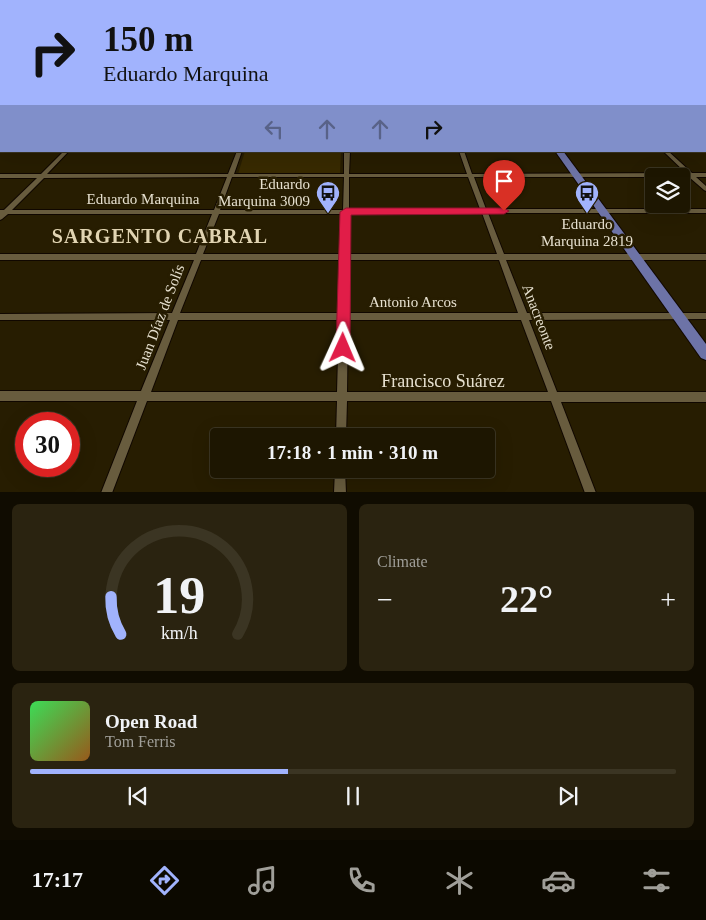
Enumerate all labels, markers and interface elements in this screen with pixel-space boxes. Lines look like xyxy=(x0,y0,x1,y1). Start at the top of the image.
icon: right xyxy=(20,20,85,85)
text: 150 m xyxy=(103,20,193,59)
text: Eduardo Marquina xyxy=(103,61,269,86)
icon: left xyxy=(260,115,288,143)
icon: ahead xyxy=(313,115,341,143)
icon: ahead xyxy=(366,115,394,143)
icon: right xyxy=(419,115,447,143)
pin xyxy=(483,160,525,211)
icon: arrive xyxy=(490,167,518,195)
map controls xyxy=(645,168,690,213)
button: layers xyxy=(645,168,690,213)
place label: Eduardo Marquina 3009 xyxy=(218,176,310,209)
bus stop icon: Eduardo Marquina 3009 xyxy=(315,180,341,214)
bus stop icon: Eduardo Marquina 2819 xyxy=(574,180,600,214)
street label: Eduardo Marquina xyxy=(87,191,200,207)
place label: Eduardo Marquina 2819 xyxy=(541,216,633,249)
district label: SARGENTO CABRAL xyxy=(52,225,268,247)
street label: Juan Díaz de Solís xyxy=(133,262,187,372)
street label: Anacreonte xyxy=(519,282,559,352)
street label: Antonio Arcos xyxy=(369,294,457,310)
position arrow xyxy=(316,321,368,373)
street label: Francisco Suárez xyxy=(381,371,505,391)
speed limit sign: 30 xyxy=(15,412,80,477)
text: 17:18 · 1 min · 310 m xyxy=(267,442,438,463)
text: Climate xyxy=(377,553,428,570)
text: 19 xyxy=(154,567,206,624)
text: 22° xyxy=(500,578,553,620)
text: − xyxy=(377,584,393,615)
text: + xyxy=(660,584,676,615)
text: km/h xyxy=(161,623,198,643)
text: Open Road xyxy=(105,711,197,732)
text: Tom Ferris xyxy=(105,733,175,750)
icon: previous xyxy=(124,782,152,810)
icon: pause xyxy=(339,782,367,810)
icon: next xyxy=(554,782,582,810)
icon: directions xyxy=(147,863,182,898)
icon: music xyxy=(245,863,280,898)
icon: phone xyxy=(344,863,379,898)
icon: climate xyxy=(442,863,477,898)
icon: car xyxy=(541,863,576,898)
icon: filters xyxy=(639,863,674,898)
text: 17:17 xyxy=(32,867,83,892)

